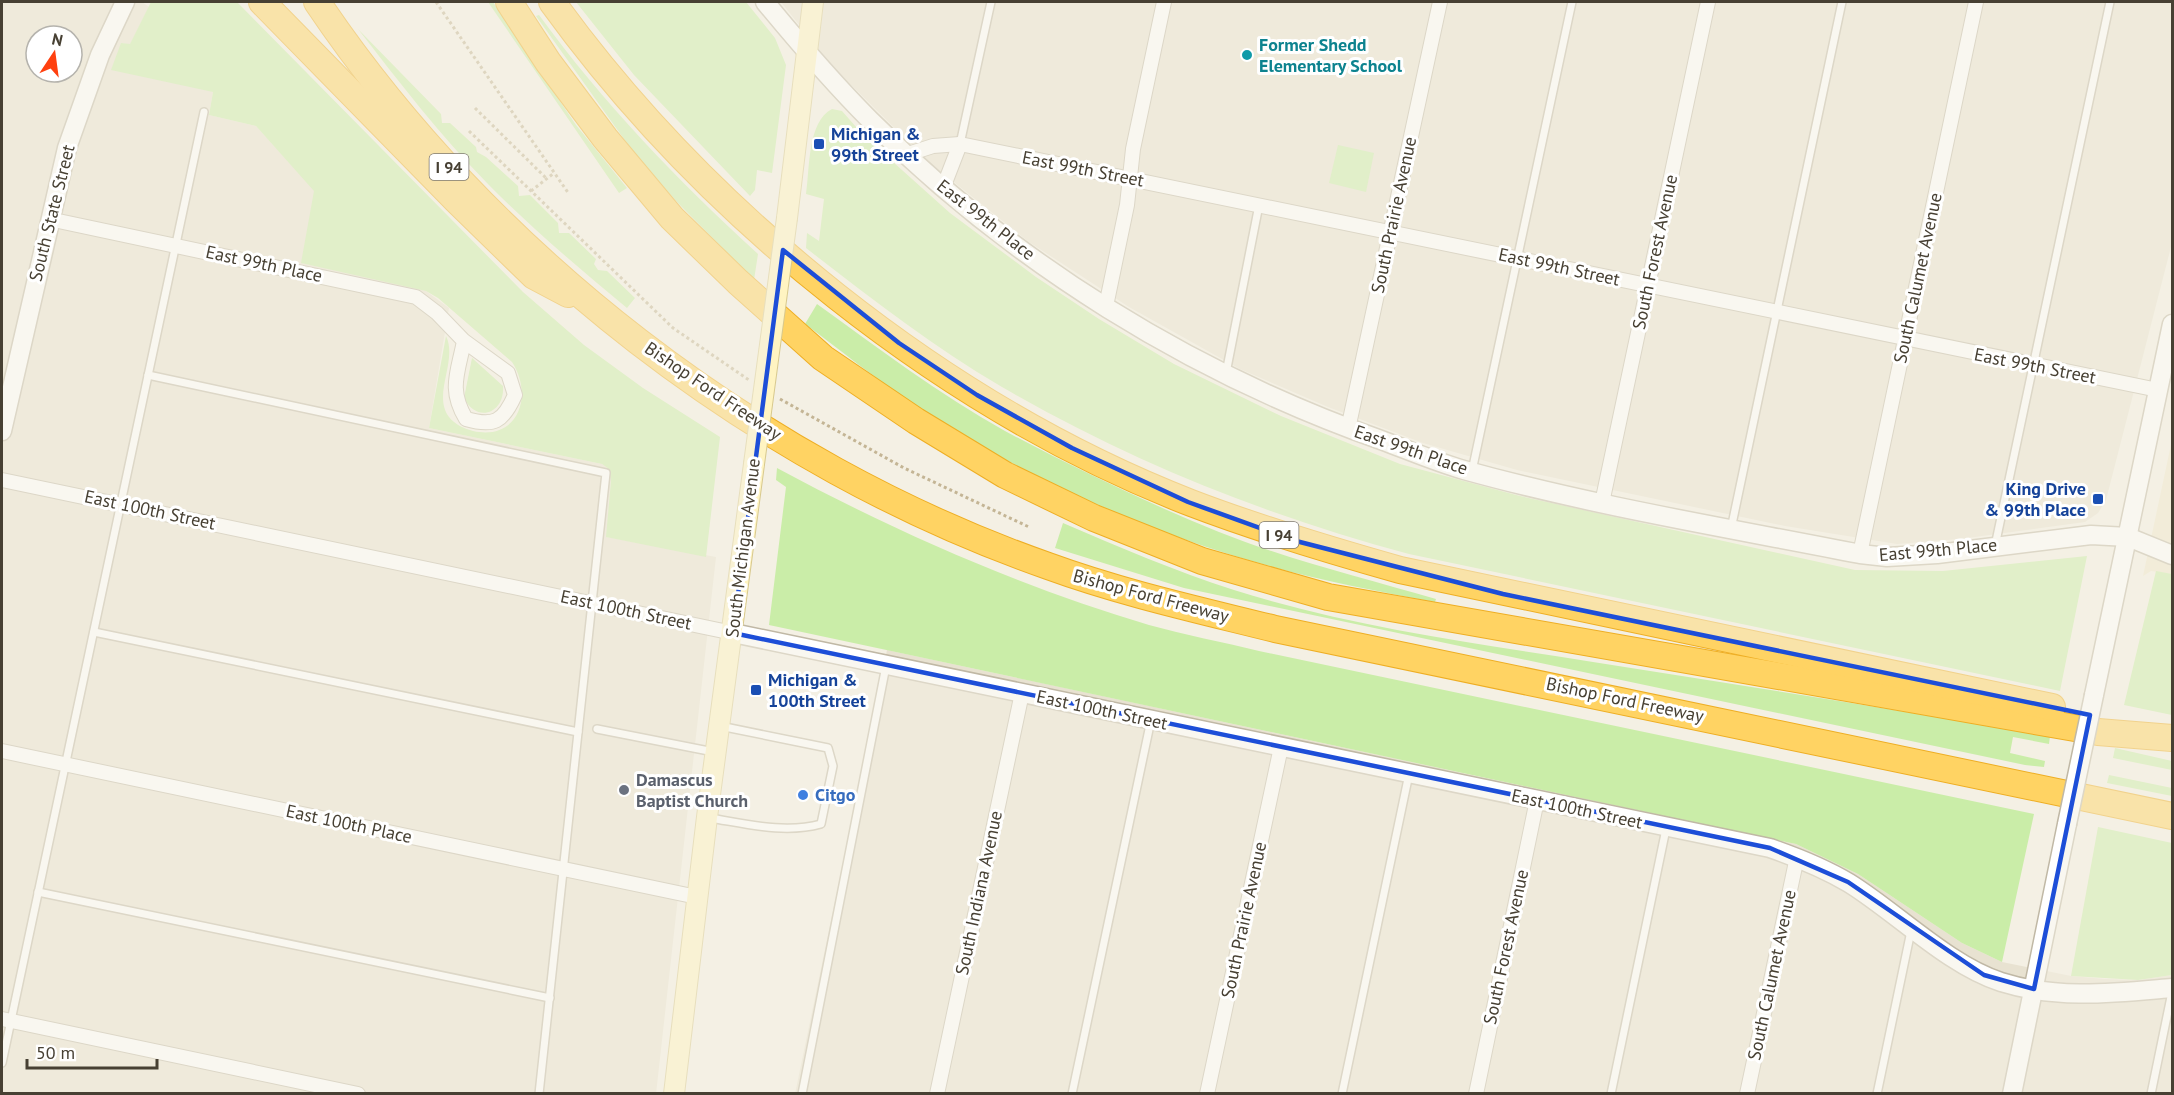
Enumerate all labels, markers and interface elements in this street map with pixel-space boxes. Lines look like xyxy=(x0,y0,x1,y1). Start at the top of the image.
north arrow xyxy=(24,24,84,84)
text: N xyxy=(50,28,65,50)
place label: Former Shedd Elementary School xyxy=(1259,33,1403,77)
marker: Former Shedd Elementary School xyxy=(1240,48,1254,62)
place label: Michigan & 99th Street xyxy=(831,122,920,166)
street label: South Prairie Avenue xyxy=(1366,134,1421,295)
marker: Michigan & 99th Street xyxy=(812,137,826,151)
street label: South State Street xyxy=(23,142,80,284)
street label: East 99th Street xyxy=(1020,145,1146,192)
road number: I 94 xyxy=(430,154,468,180)
street label: South Forest Avenue xyxy=(1627,172,1682,332)
street label: East 99th Place xyxy=(933,174,1040,265)
street label: South Calumet Avenue xyxy=(1888,190,1947,365)
street label: East 99th Place xyxy=(204,240,324,287)
street label: East 99th Street xyxy=(1496,242,1622,291)
street label: Bishop Ford Freeway xyxy=(640,336,787,445)
street label: East 99th Street xyxy=(1972,342,2098,389)
street label: East 99th Place xyxy=(1351,419,1471,480)
street label: South Michigan Avenue xyxy=(720,457,765,639)
place label: King Drive & 99th Place xyxy=(1985,477,2086,521)
street label: East 100th Street xyxy=(83,484,218,535)
marker: King Drive & 99th Place xyxy=(2091,492,2105,506)
road number: I 94 xyxy=(1260,522,1298,548)
street label: East 99th Place xyxy=(1878,533,1998,566)
street label: Bishop Ford Freeway xyxy=(1071,564,1232,628)
street label: East 100th Street xyxy=(559,584,694,635)
place label: Michigan & 100th Street xyxy=(768,668,867,712)
street label: Bishop Ford Freeway xyxy=(1544,672,1707,728)
marker: Michigan & 100th Street xyxy=(749,683,763,697)
street label: East 100th Street xyxy=(1035,684,1170,735)
place label: Damascus Baptist Church xyxy=(636,768,748,812)
marker: Damascus Baptist Church xyxy=(617,783,631,797)
place label: Citgo xyxy=(815,783,856,806)
street label: East 100th Street xyxy=(1510,783,1645,834)
marker: Citgo xyxy=(796,788,810,802)
street label: East 100th Place xyxy=(284,799,414,848)
street label: South Indiana Avenue xyxy=(950,809,1007,977)
street label: South Prairie Avenue xyxy=(1216,839,1271,1000)
street label: South Forest Avenue xyxy=(1478,867,1533,1027)
street label: South Calumet Avenue xyxy=(1742,887,1801,1062)
scale bar xyxy=(27,1032,158,1070)
text: 50 m xyxy=(36,1041,75,1064)

